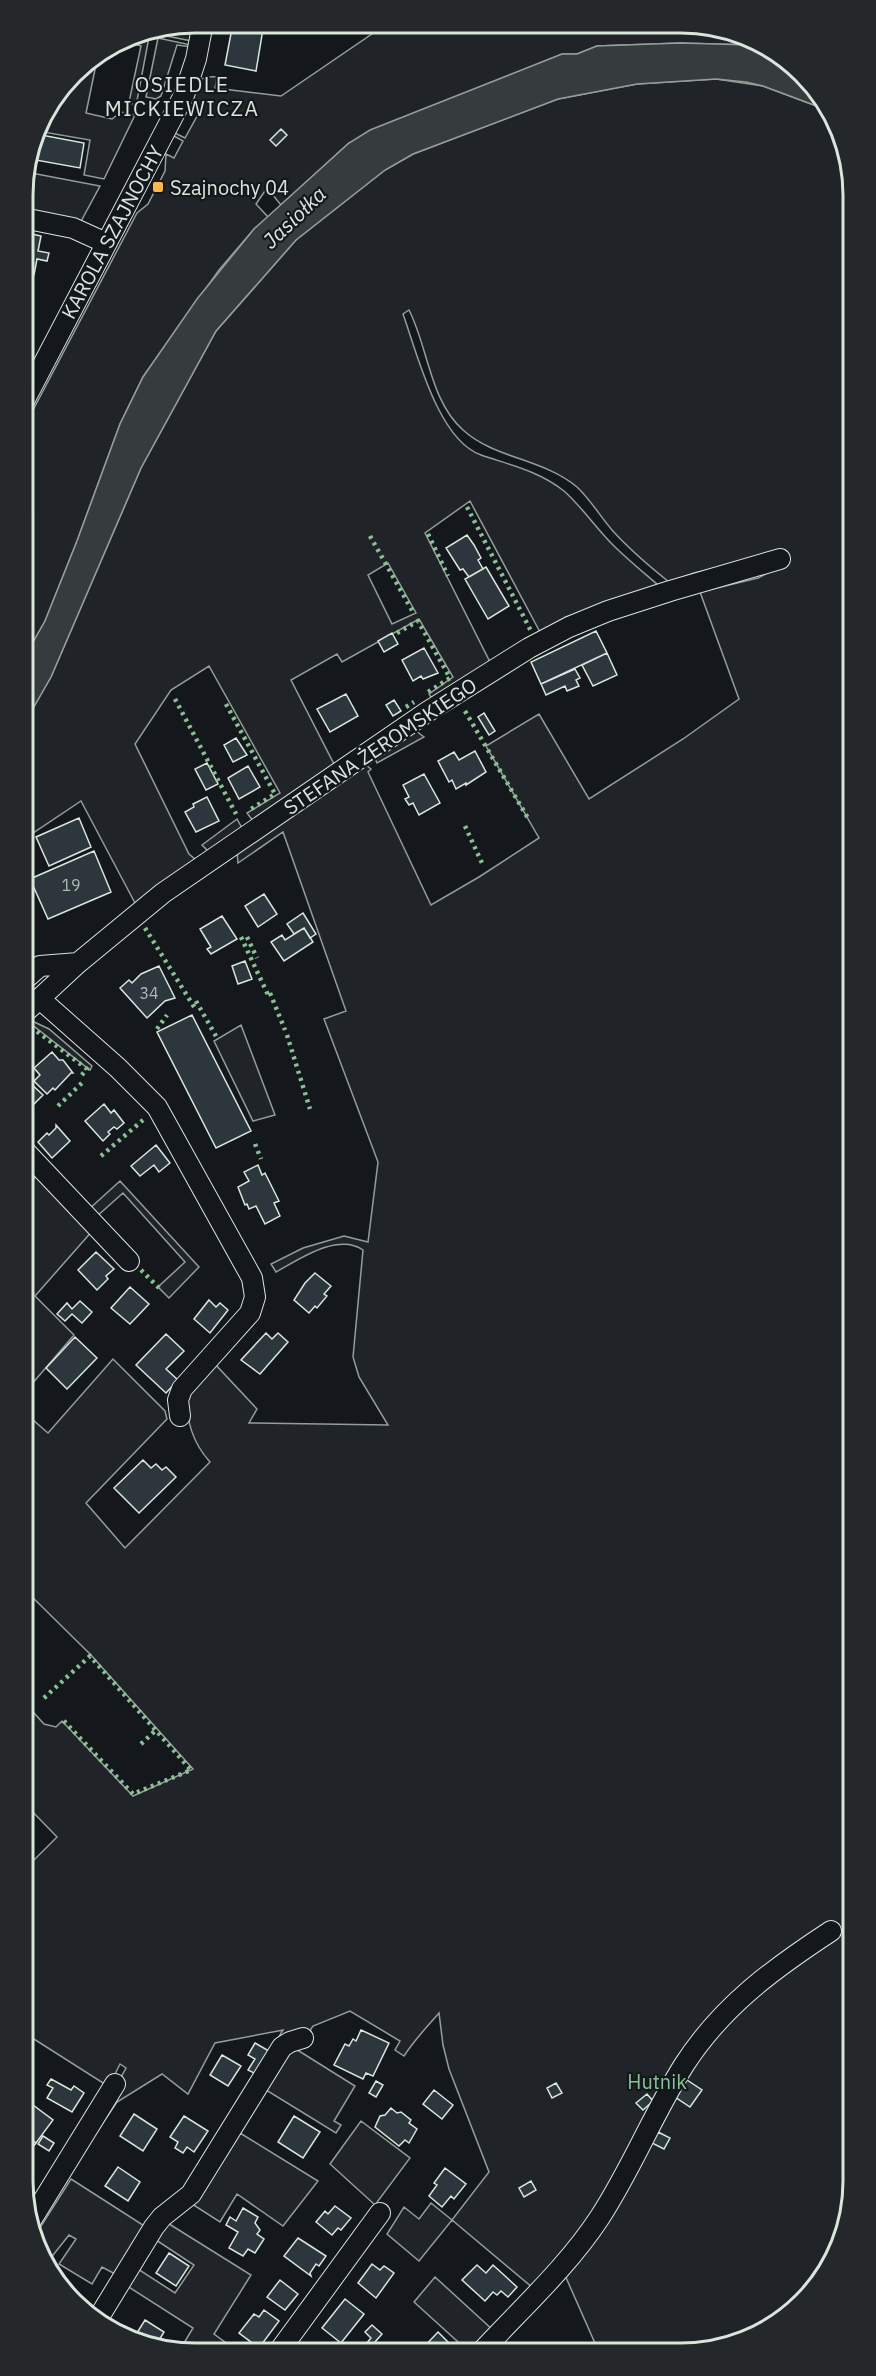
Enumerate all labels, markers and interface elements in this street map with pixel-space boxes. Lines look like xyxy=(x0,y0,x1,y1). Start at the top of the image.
district label: OSIEDLE MICKIEWICZA xyxy=(105,70,259,122)
street label: KAROLA SZAJNOCHY xyxy=(55,140,169,324)
place label: Szajnochy 04 xyxy=(170,174,289,201)
marker: Szajnochy 04 xyxy=(151,180,165,194)
water label: Jasiołka xyxy=(256,180,332,254)
street label: STEFANA ŻEROMSKIEGO xyxy=(278,671,482,821)
house number: 19 xyxy=(61,875,81,895)
house number: 34 xyxy=(139,983,159,1003)
park label: Hutnik xyxy=(627,2068,687,2095)

